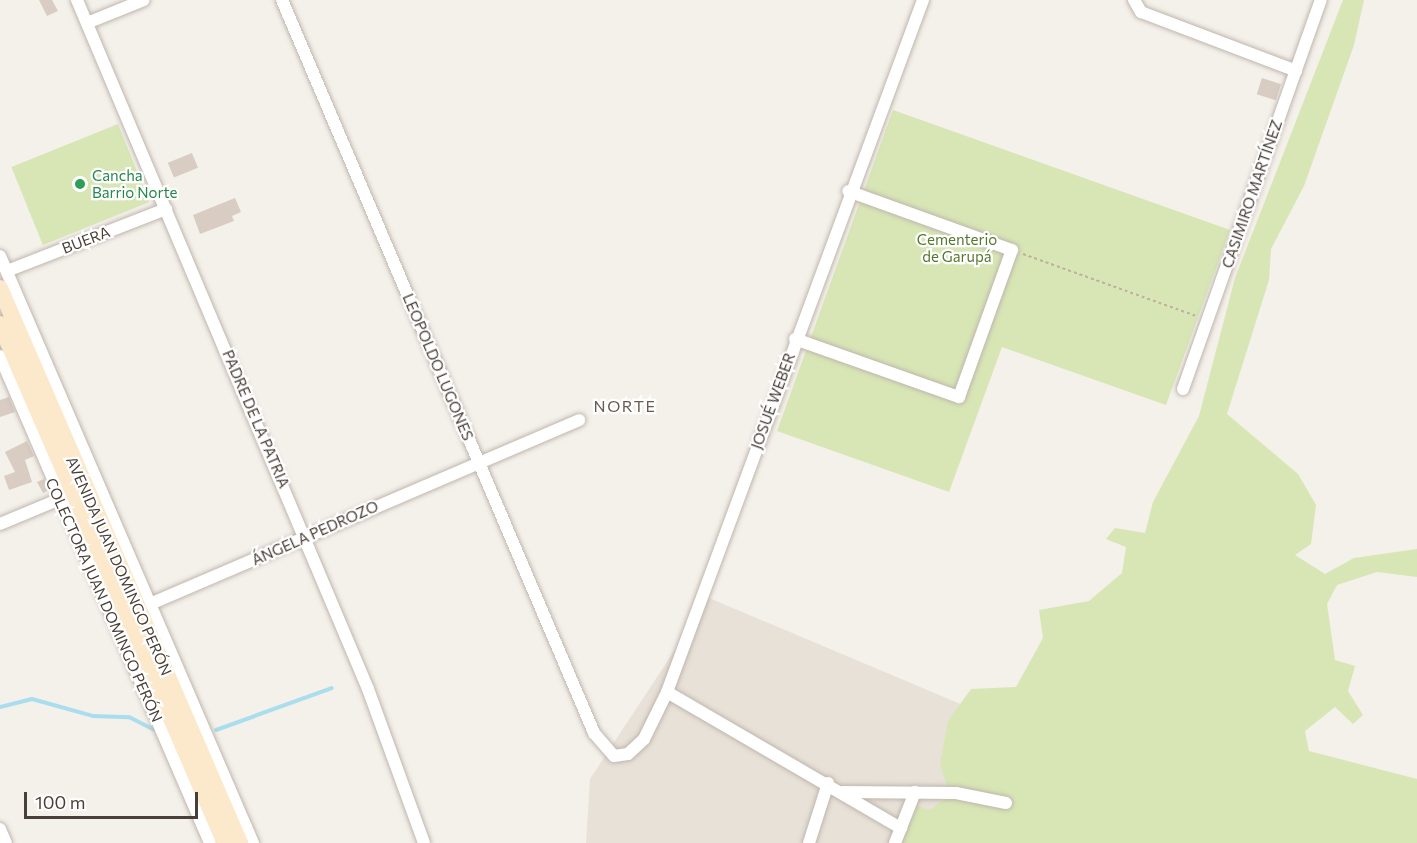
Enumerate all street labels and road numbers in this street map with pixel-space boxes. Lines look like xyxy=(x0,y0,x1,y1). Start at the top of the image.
street label: CASIMIRO MARTÍNEZ xyxy=(1218,117,1286,271)
street label: BUERA xyxy=(59,223,113,257)
street label: LEOPOLDO LUGONES xyxy=(399,291,477,443)
street label: PADRE DE LA PATRIA xyxy=(219,347,293,491)
street label: JOSUÉ WEBER xyxy=(747,350,799,452)
street label: AVENIDA JUAN DOMINGO PERÓN xyxy=(62,454,176,678)
street label: COLECTORA JUAN DOMINGO PERÓN xyxy=(42,475,166,725)
street label: ÁNGELA PEDROZO xyxy=(249,497,381,569)

